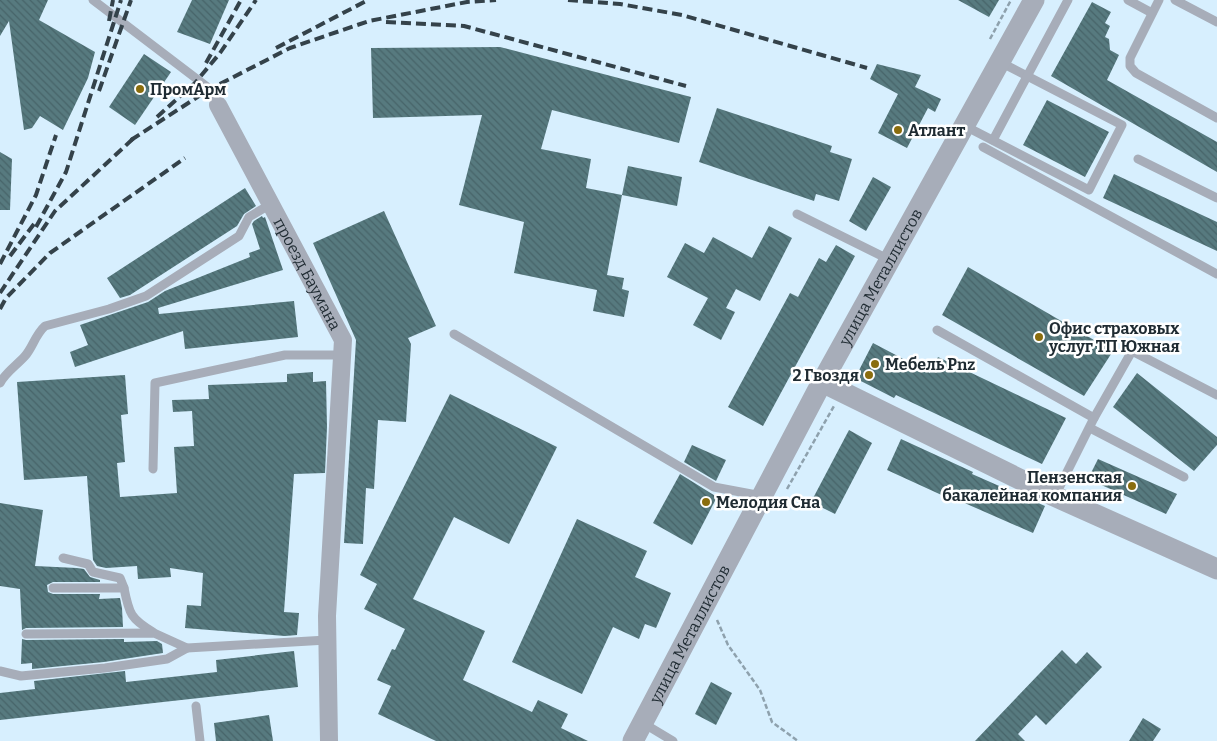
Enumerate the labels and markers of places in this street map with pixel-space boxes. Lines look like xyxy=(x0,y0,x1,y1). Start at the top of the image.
place label: ПромАрм xyxy=(150,80,226,99)
marker: ПромАрм xyxy=(134,83,146,95)
place label: Атлант xyxy=(908,121,965,140)
marker: Атлант xyxy=(892,124,904,136)
place label: Офис страховых услуг ТП Южная xyxy=(1048,319,1180,356)
marker: Офис страховых услуг ТП Южная xyxy=(1033,331,1045,343)
place label: Мебель Pnz xyxy=(885,355,975,374)
marker: Мебель Pnz xyxy=(869,358,881,370)
place label: 2 Гвоздя xyxy=(792,366,859,385)
marker: 2 Гвоздя xyxy=(863,369,875,381)
place label: Пензенская бакалейная компания xyxy=(942,468,1122,505)
marker: Пензенская бакалейная компания xyxy=(1126,480,1138,492)
place label: Мелодия Сна xyxy=(716,493,820,512)
marker: Мелодия Сна xyxy=(700,496,712,508)

